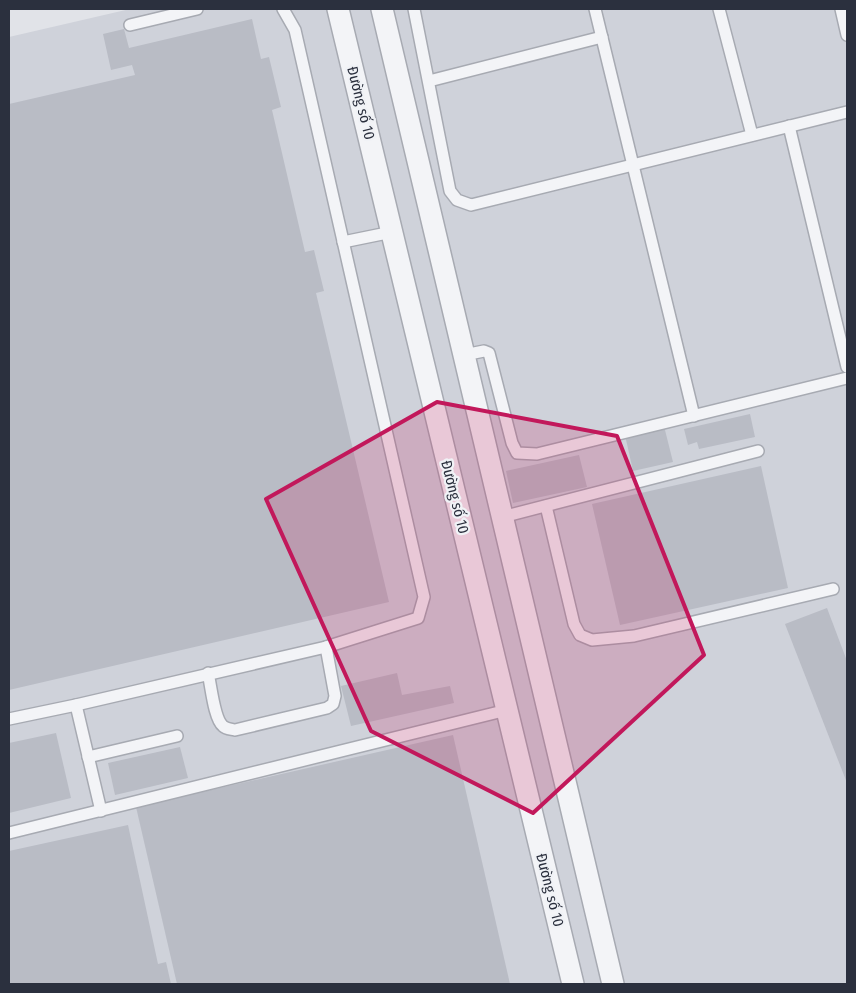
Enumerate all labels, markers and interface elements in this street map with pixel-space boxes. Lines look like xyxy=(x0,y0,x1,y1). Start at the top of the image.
street label: Đường số 10 xyxy=(343,64,379,142)
street label: Đường số 10 xyxy=(437,458,473,536)
street label: Đường số 10 xyxy=(532,851,568,929)

